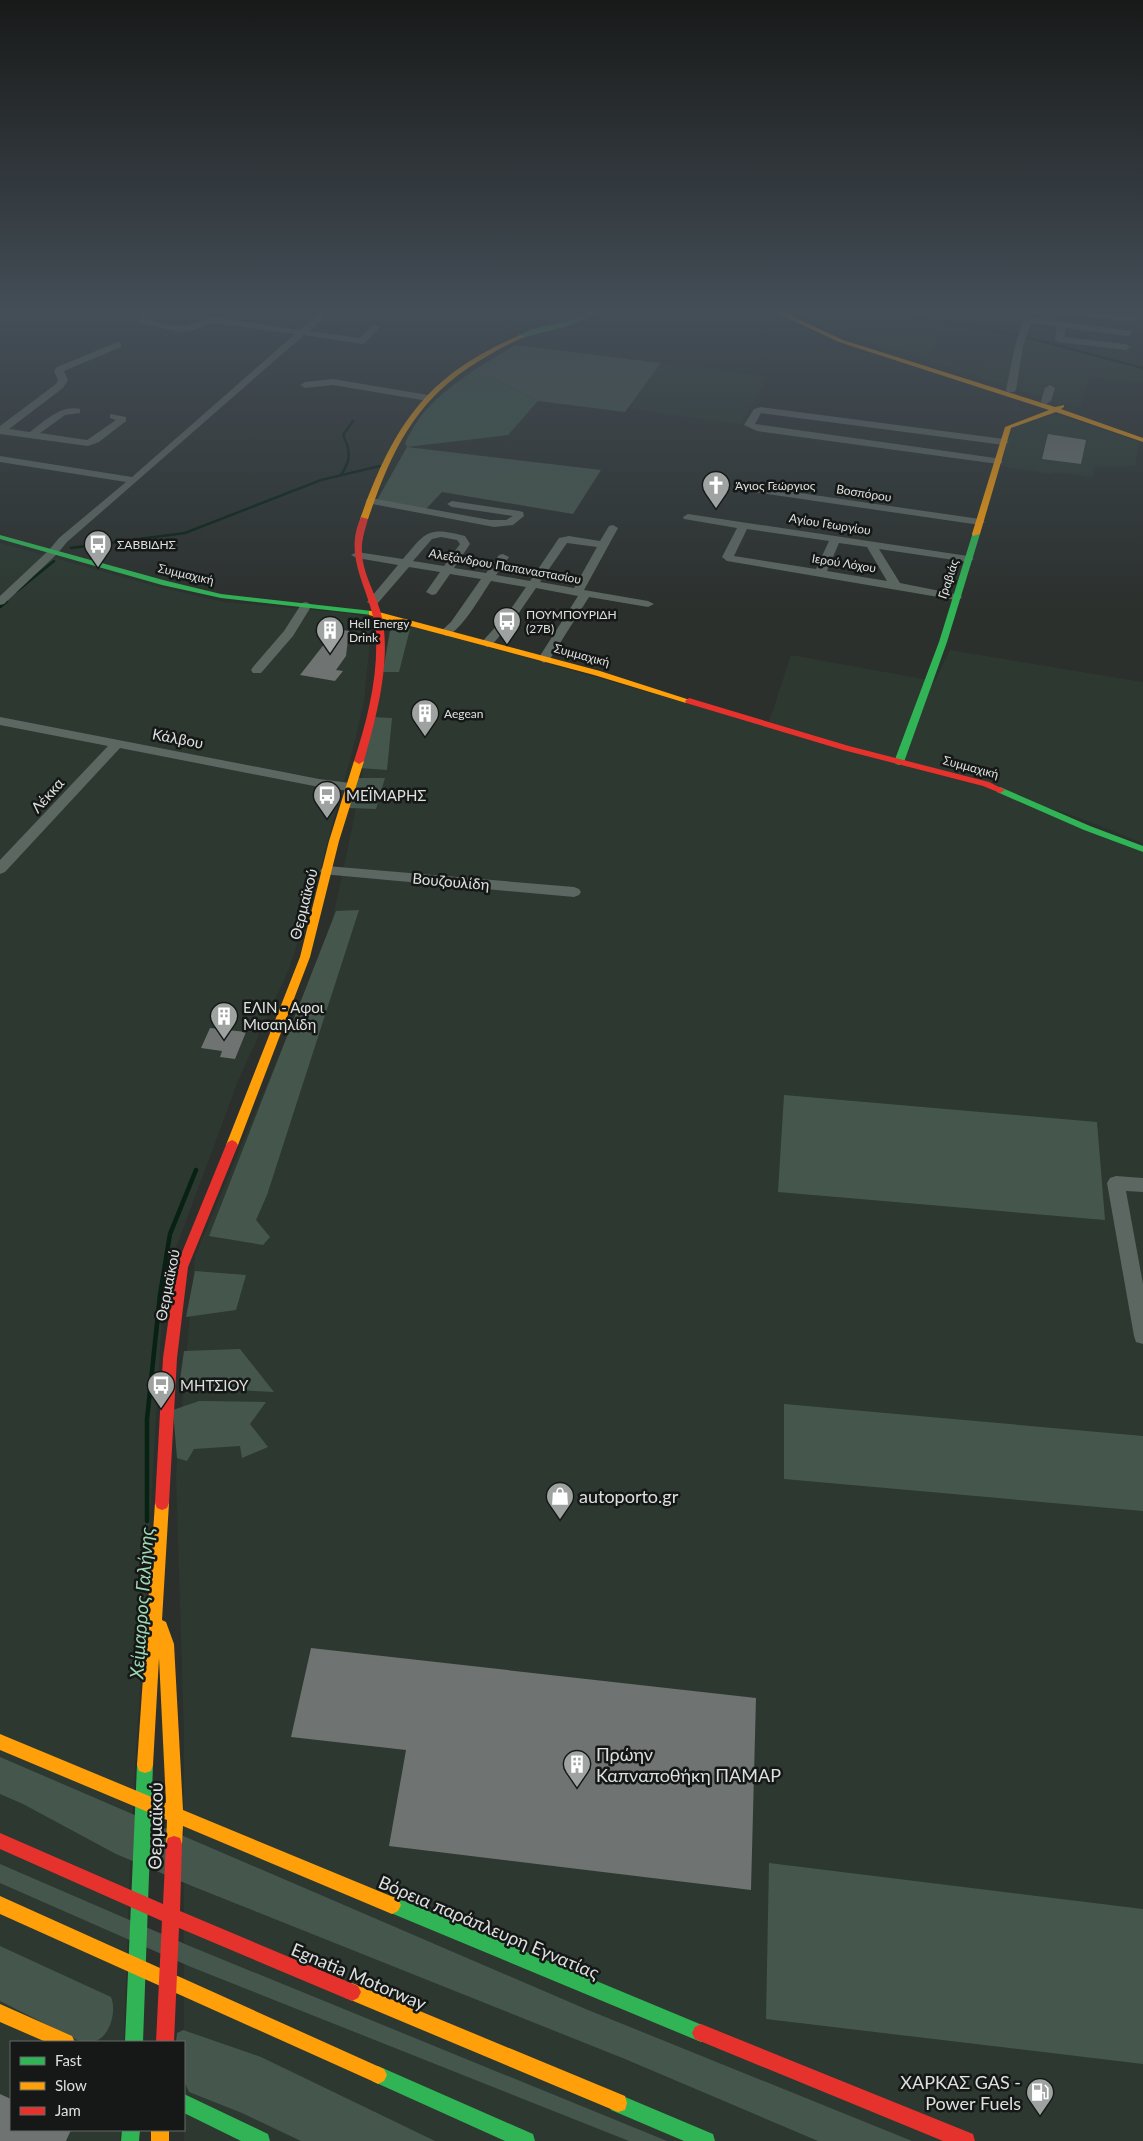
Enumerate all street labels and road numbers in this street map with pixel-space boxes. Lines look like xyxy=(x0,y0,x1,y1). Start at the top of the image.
street label: Βοσπόρου xyxy=(835,481,893,505)
street label: Αγίου Γεωργίου xyxy=(788,510,872,538)
street label: Αλεξάνδρου Παπαναστασίου xyxy=(428,545,582,587)
street label: Ιερού Λόχου xyxy=(811,551,877,575)
street label: Γραβιάς xyxy=(935,557,962,601)
street label: Συμμαχική xyxy=(157,560,215,588)
street label: Συμμαχική xyxy=(553,640,611,670)
street label: Κάλβου xyxy=(151,724,205,752)
street label: Συμμαχική xyxy=(942,752,1000,782)
street label: Λέκκα xyxy=(27,774,67,816)
street label: Θερμαϊκού xyxy=(285,866,321,942)
street label: Βουζουλίδη xyxy=(412,869,490,893)
street label: Θερμαϊκού xyxy=(151,1248,183,1322)
street label: Θερμαϊκού xyxy=(143,1782,167,1870)
street label: Βόρεια παράπλευρη Εγνατίας xyxy=(375,1870,603,1984)
street label: Egnatia Motorway xyxy=(288,1938,431,2015)

